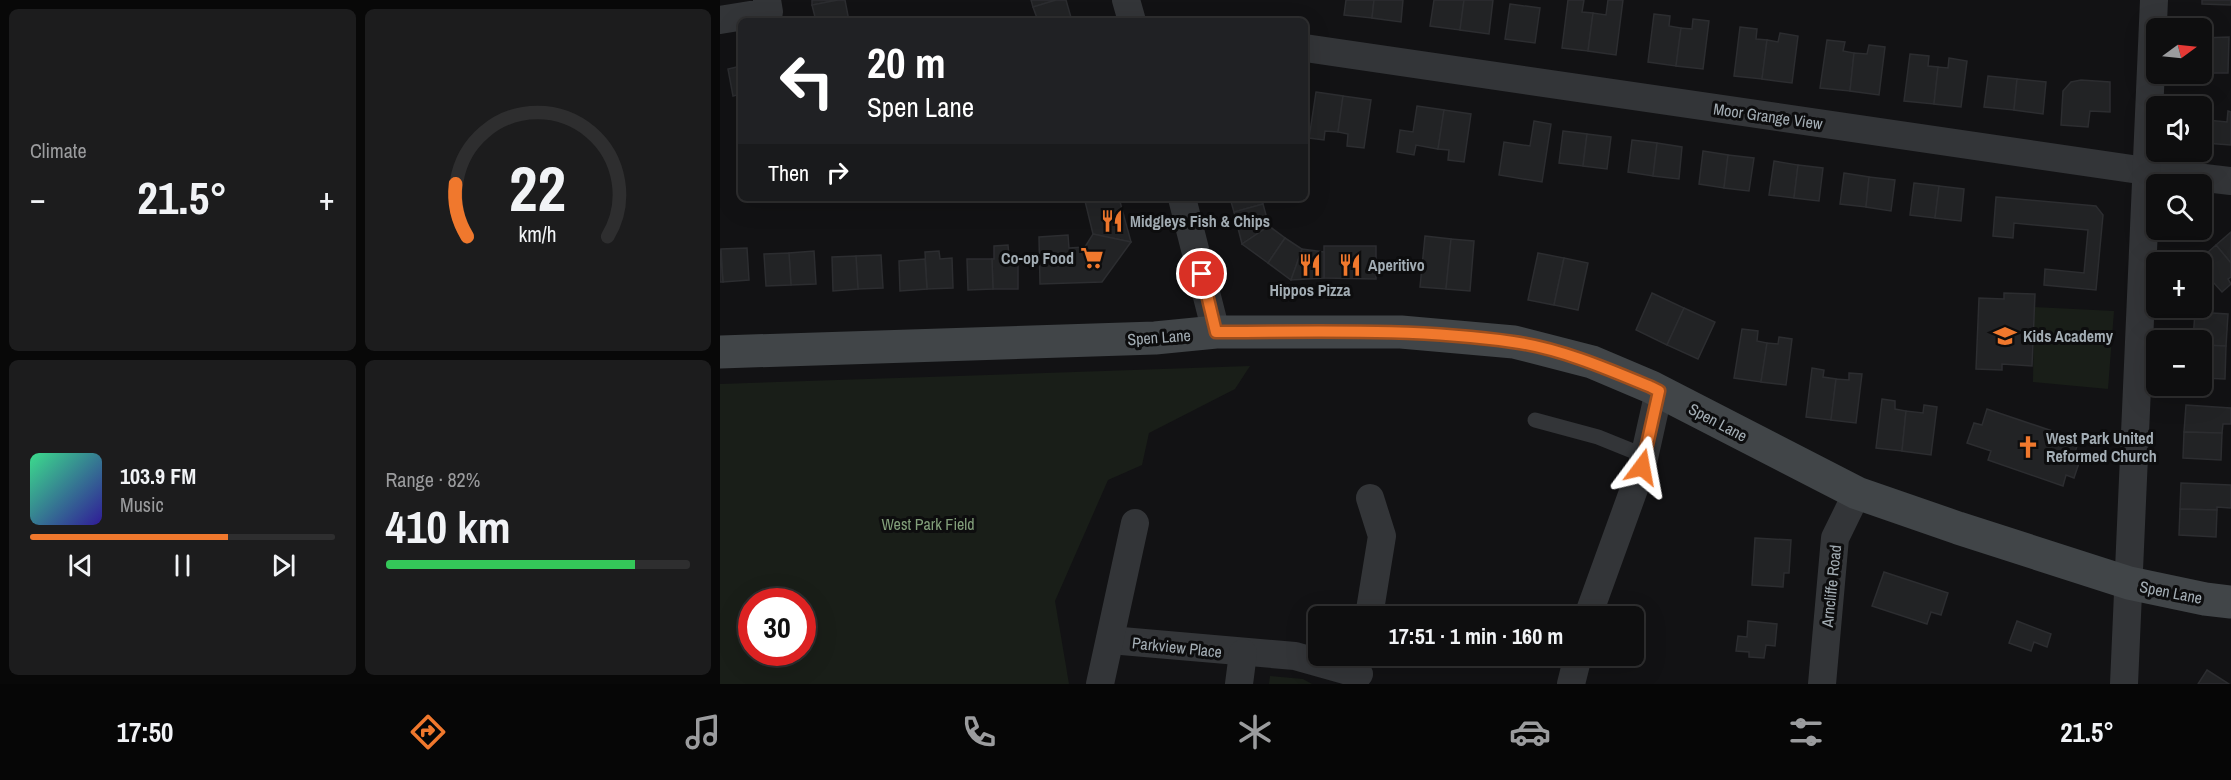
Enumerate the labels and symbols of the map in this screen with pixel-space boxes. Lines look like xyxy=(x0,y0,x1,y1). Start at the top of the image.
north arrow xyxy=(2146,18,2212,84)
street label: Moor Grange View xyxy=(1712,97,1824,135)
restaurant icon: Midgleys Fish & Chips xyxy=(1099,208,1125,234)
place label: Midgleys Fish & Chips xyxy=(1130,210,1270,232)
supermarket icon: Co-op Food xyxy=(1079,245,1105,271)
place label: Co-op Food xyxy=(1001,247,1074,269)
pin xyxy=(1176,248,1227,299)
restaurant icon: Hippos Pizza xyxy=(1297,252,1323,278)
restaurant icon: Aperitivo xyxy=(1337,252,1363,278)
place label: Aperitivo xyxy=(1368,254,1425,276)
place label: Hippos Pizza xyxy=(1270,279,1351,301)
school or university icon: Kids Academy xyxy=(1992,323,2018,349)
street label: Spen Lane xyxy=(1127,324,1191,350)
place label: Kids Academy xyxy=(2023,325,2114,347)
street label: Spen Lane xyxy=(1685,397,1751,447)
place label: West Park United Reformed Church xyxy=(2046,427,2157,467)
church icon: West Park United Reformed Church xyxy=(2015,434,2041,460)
position arrow xyxy=(1610,435,1674,499)
park label: West Park Field xyxy=(881,513,975,535)
street label: Arncliffe Road xyxy=(1816,544,1846,629)
street label: Spen Lane xyxy=(2138,575,2204,609)
speed limit sign: 30 xyxy=(738,588,816,666)
street label: Parkview Place xyxy=(1131,631,1223,663)

